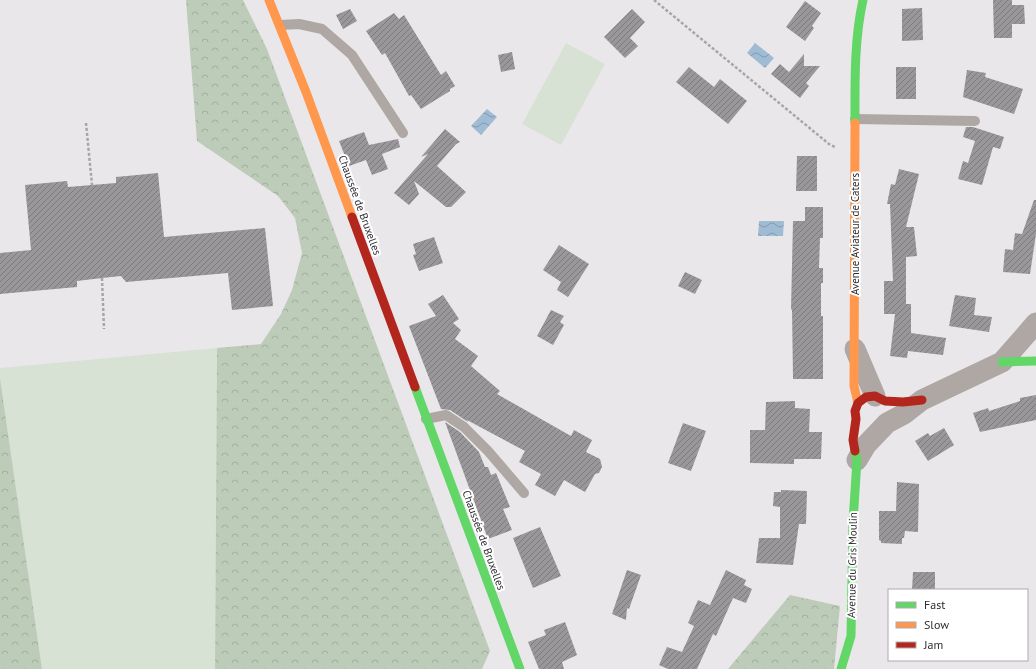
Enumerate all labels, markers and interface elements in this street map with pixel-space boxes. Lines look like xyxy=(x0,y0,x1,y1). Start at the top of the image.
street label: Chaussée de Bruxelles xyxy=(335,153,385,257)
street label: Avenue Aviateur de Caters xyxy=(848,173,862,295)
street label: Chaussée de Bruxelles xyxy=(459,488,509,592)
street label: Avenue du Gris Moulin xyxy=(844,512,860,618)
legend xyxy=(888,589,1028,661)
text: Fast xyxy=(924,597,945,612)
text: Slow xyxy=(924,617,949,632)
text: Jam xyxy=(923,637,943,652)

